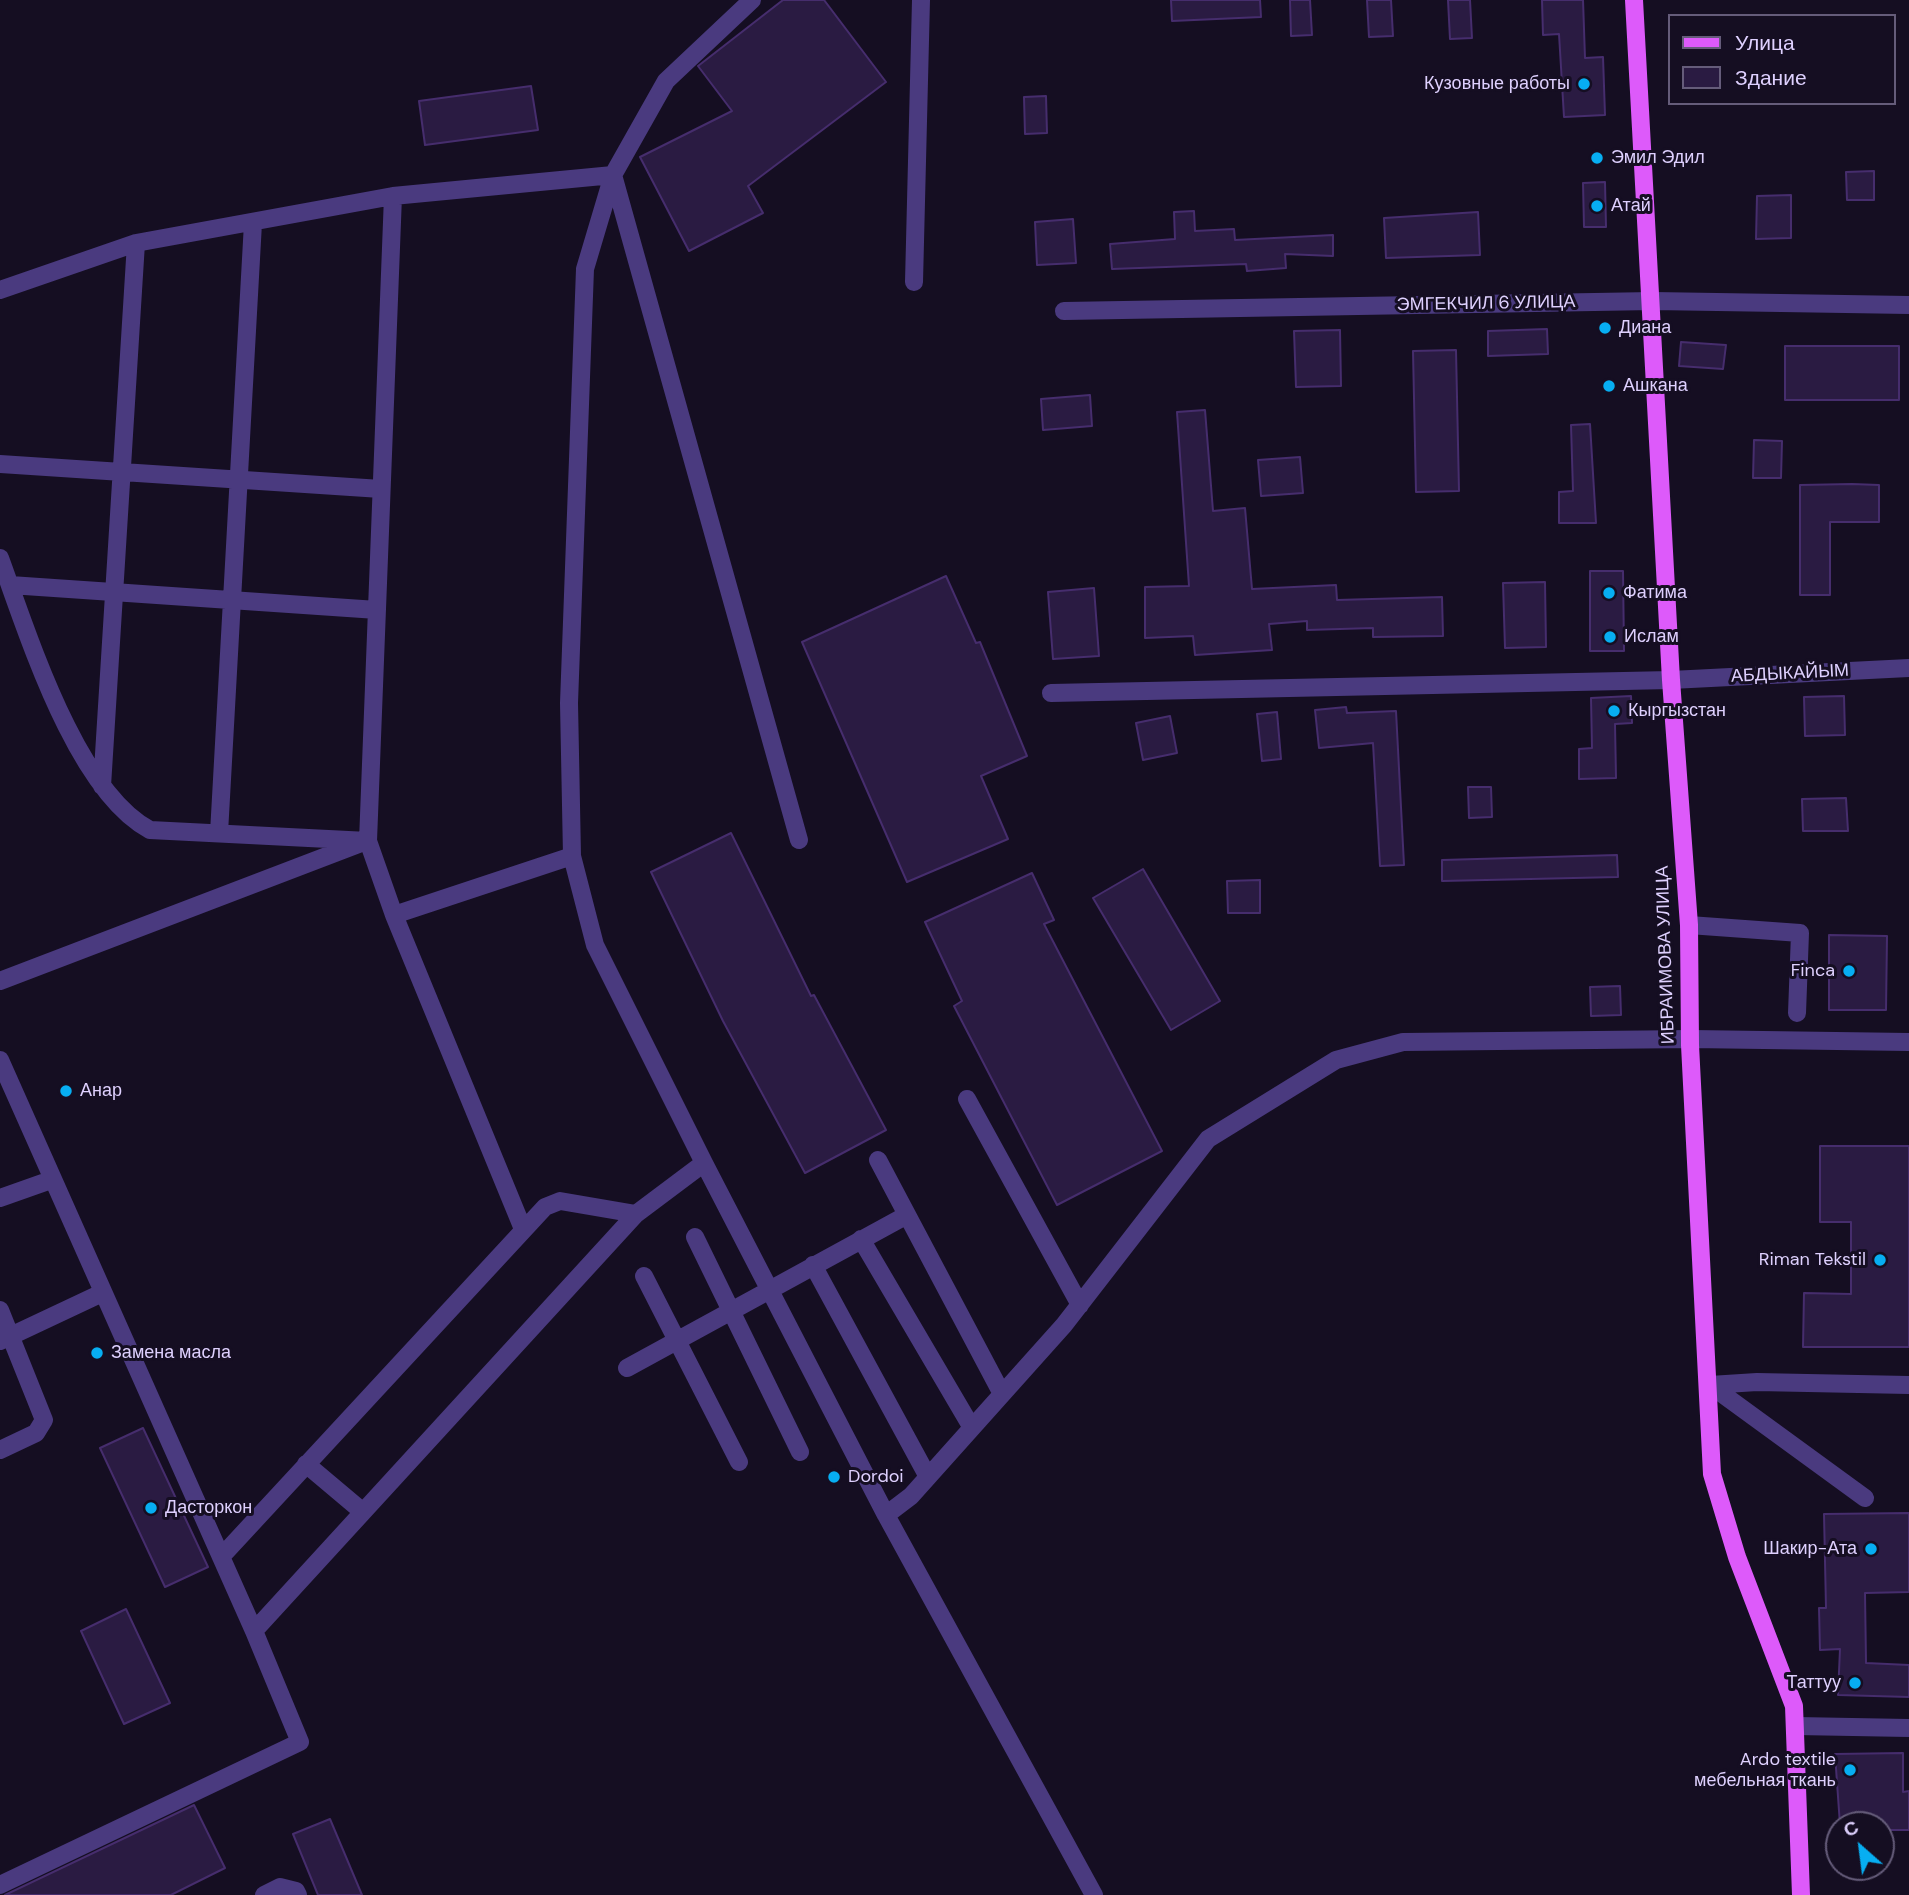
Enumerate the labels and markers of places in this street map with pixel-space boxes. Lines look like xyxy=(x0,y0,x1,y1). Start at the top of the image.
place label: Кузовные работы xyxy=(1424,73,1570,95)
marker: Кузовные работы xyxy=(1576,76,1592,92)
place label: Эмил Эдил xyxy=(1611,147,1705,169)
marker: Эмил Эдил xyxy=(1589,150,1605,166)
place label: Атай xyxy=(1611,195,1651,217)
marker: Атай xyxy=(1589,198,1605,214)
place label: Диана xyxy=(1619,317,1671,339)
marker: Диана xyxy=(1597,320,1613,336)
place label: Ашкана xyxy=(1623,375,1688,397)
marker: Ашкана xyxy=(1601,378,1617,394)
place label: Фатима xyxy=(1623,582,1687,604)
marker: Фатима xyxy=(1601,585,1617,601)
place label: Ислам xyxy=(1624,626,1679,648)
marker: Ислам xyxy=(1602,629,1618,645)
place label: Кыргызстан xyxy=(1628,700,1726,722)
marker: Кыргызстан xyxy=(1606,703,1622,719)
place label: Finca xyxy=(1791,960,1835,982)
marker: Finca xyxy=(1841,963,1857,979)
place label: Анар xyxy=(80,1080,122,1102)
marker: Анар xyxy=(58,1083,74,1099)
place label: Riman Tekstil xyxy=(1759,1249,1866,1271)
marker: Riman Tekstil xyxy=(1872,1252,1888,1268)
place label: Замена масла xyxy=(111,1342,231,1364)
marker: Замена масла xyxy=(89,1345,105,1361)
place label: Dordoi xyxy=(848,1466,904,1488)
marker: Dordoi xyxy=(826,1469,842,1485)
place label: Дасторкон xyxy=(165,1497,252,1519)
marker: Дасторкон xyxy=(143,1500,159,1516)
place label: Шакир-Ата xyxy=(1763,1538,1857,1560)
marker: Шакир-Ата xyxy=(1863,1541,1879,1557)
place label: Таттуу xyxy=(1787,1672,1841,1694)
marker: Таттуу xyxy=(1847,1675,1863,1691)
place label: Ardo textile мебельная ткань xyxy=(1694,1749,1836,1792)
marker: Ardo textile мебельная ткань xyxy=(1842,1762,1858,1778)

